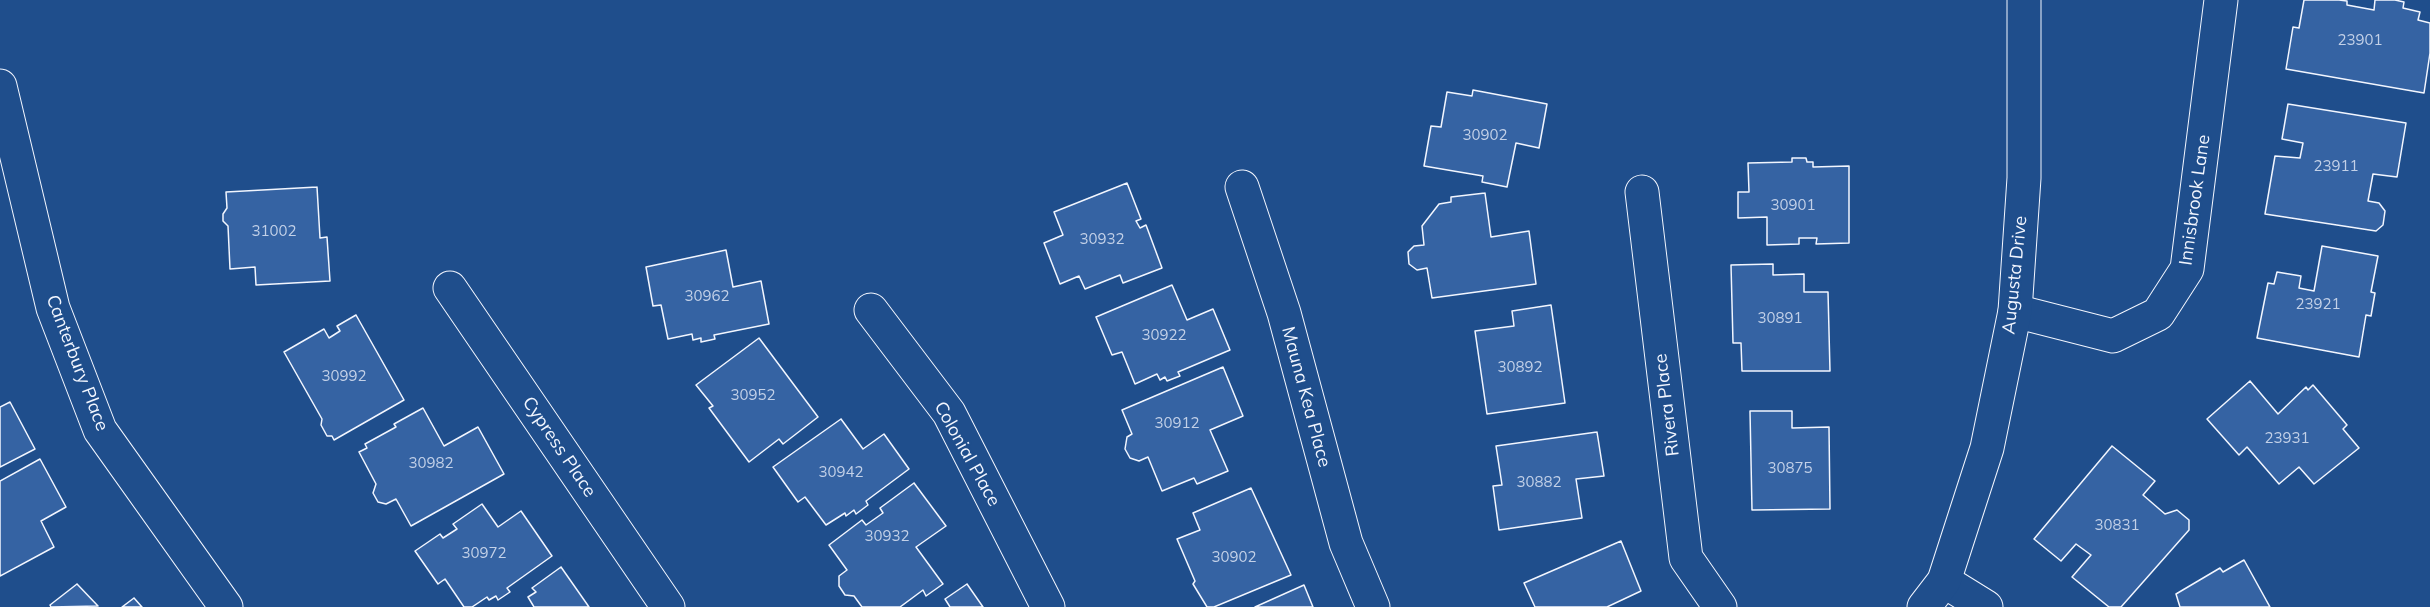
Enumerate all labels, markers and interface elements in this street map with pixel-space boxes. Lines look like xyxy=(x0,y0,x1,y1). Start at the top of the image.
house number: 23901 xyxy=(2338,31,2382,49)
house number: 30902 xyxy=(1463,126,1507,144)
street label: Innisbrook Lane xyxy=(2175,133,2215,267)
house number: 23911 xyxy=(2314,157,2358,175)
house number: 30901 xyxy=(1771,196,1815,214)
street label: Augusta Drive xyxy=(1998,215,2032,335)
house number: 31002 xyxy=(252,222,296,240)
house number: 30932 xyxy=(1080,230,1124,248)
house number: 30962 xyxy=(685,287,729,305)
street label: Canterbury Place xyxy=(41,292,113,434)
house number: 23921 xyxy=(2296,295,2340,313)
house number: 30891 xyxy=(1758,309,1802,327)
street label: Mauna Kea Place xyxy=(1277,324,1335,470)
house number: 30922 xyxy=(1142,326,1186,344)
street label: Rivera Place xyxy=(1650,352,1684,458)
house number: 30892 xyxy=(1498,358,1542,376)
house number: 30992 xyxy=(322,367,366,385)
house number: 30952 xyxy=(731,386,775,404)
street label: Cypress Place xyxy=(518,393,600,501)
street label: Colonial Place xyxy=(929,398,1005,510)
house number: 30912 xyxy=(1155,414,1199,432)
house number: 23931 xyxy=(2265,429,2309,447)
house number: 30982 xyxy=(409,454,453,472)
house number: 30875 xyxy=(1768,459,1812,477)
house number: 30942 xyxy=(819,463,863,481)
house number: 30882 xyxy=(1517,473,1561,491)
house number: 30831 xyxy=(2095,516,2139,534)
house number: 30932 xyxy=(865,527,909,545)
house number: 30972 xyxy=(462,544,506,562)
house number: 30902 xyxy=(1212,548,1256,566)

